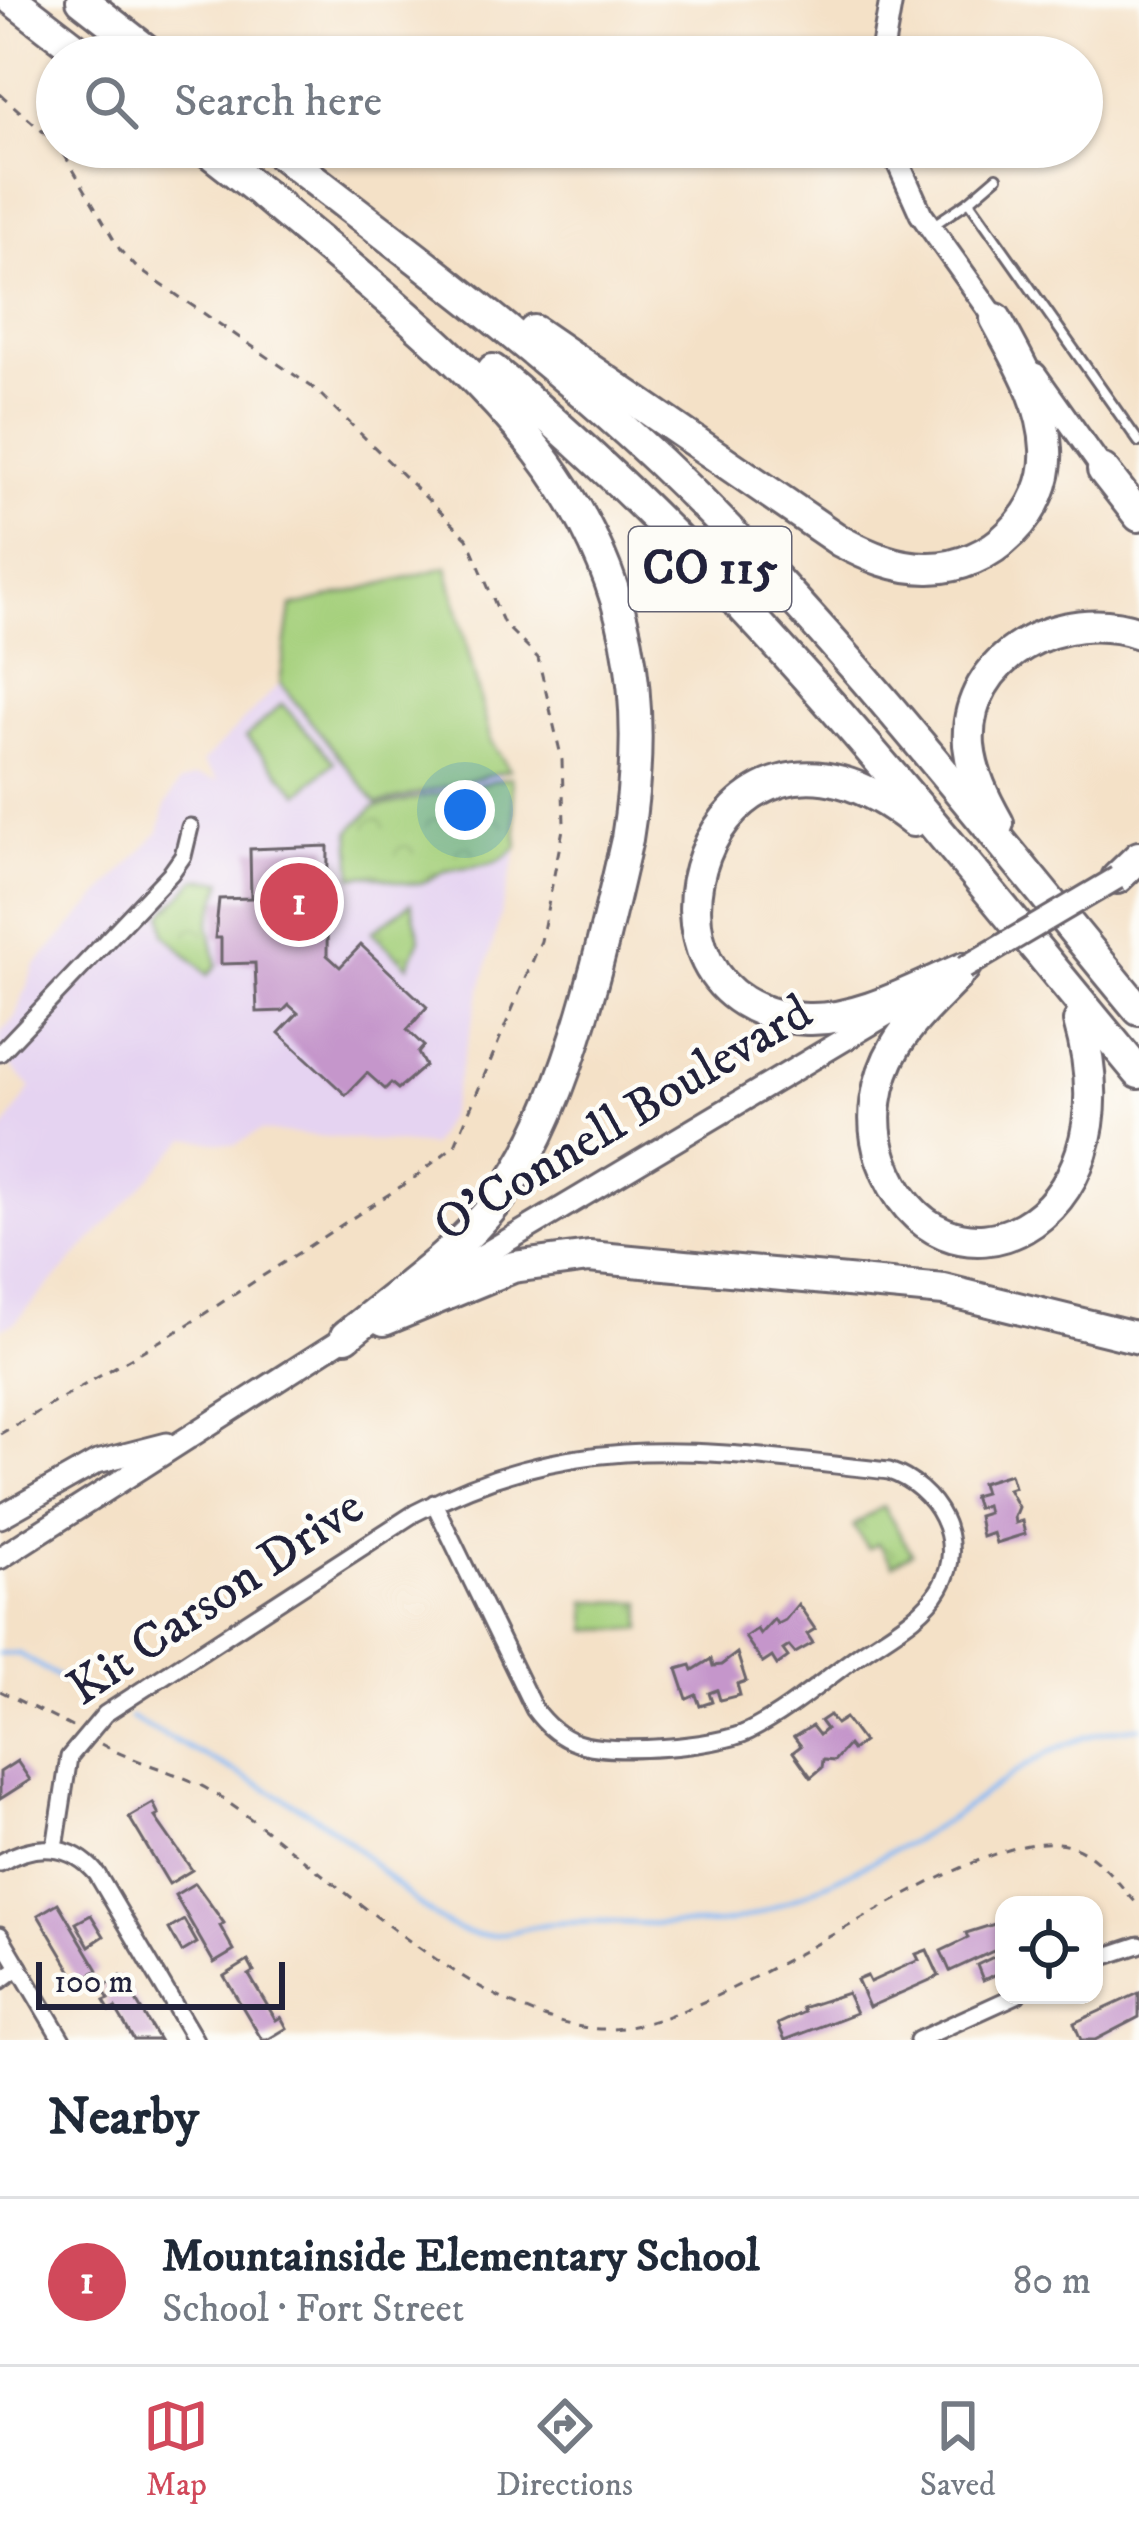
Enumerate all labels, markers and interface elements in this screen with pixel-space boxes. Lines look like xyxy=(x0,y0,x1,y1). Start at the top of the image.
search box xyxy=(36,36,1103,168)
icon: search xyxy=(78,69,144,135)
text: Search here xyxy=(174,74,382,130)
road number: CO 115 xyxy=(629,527,791,611)
your location xyxy=(435,780,495,840)
pin: 1 xyxy=(260,857,338,947)
street label: O'Connell Boulevard xyxy=(422,981,824,1257)
street label: Kit Carson Drive xyxy=(56,1475,376,1721)
map controls xyxy=(995,1896,1103,2004)
button: locate xyxy=(995,1896,1103,2004)
scale bar xyxy=(36,1956,285,2009)
text: 100 m xyxy=(54,1962,133,2003)
text: Nearby xyxy=(48,2086,199,2150)
text: Mountainside Elementary School xyxy=(162,2229,760,2285)
text: 1 xyxy=(80,2257,94,2306)
text: 80 m xyxy=(1013,2257,1091,2306)
text: School · Fort Street xyxy=(162,2285,464,2334)
tab: Map xyxy=(143,2393,209,2506)
tab: Directions xyxy=(496,2393,633,2506)
tab: Saved xyxy=(920,2393,996,2506)

